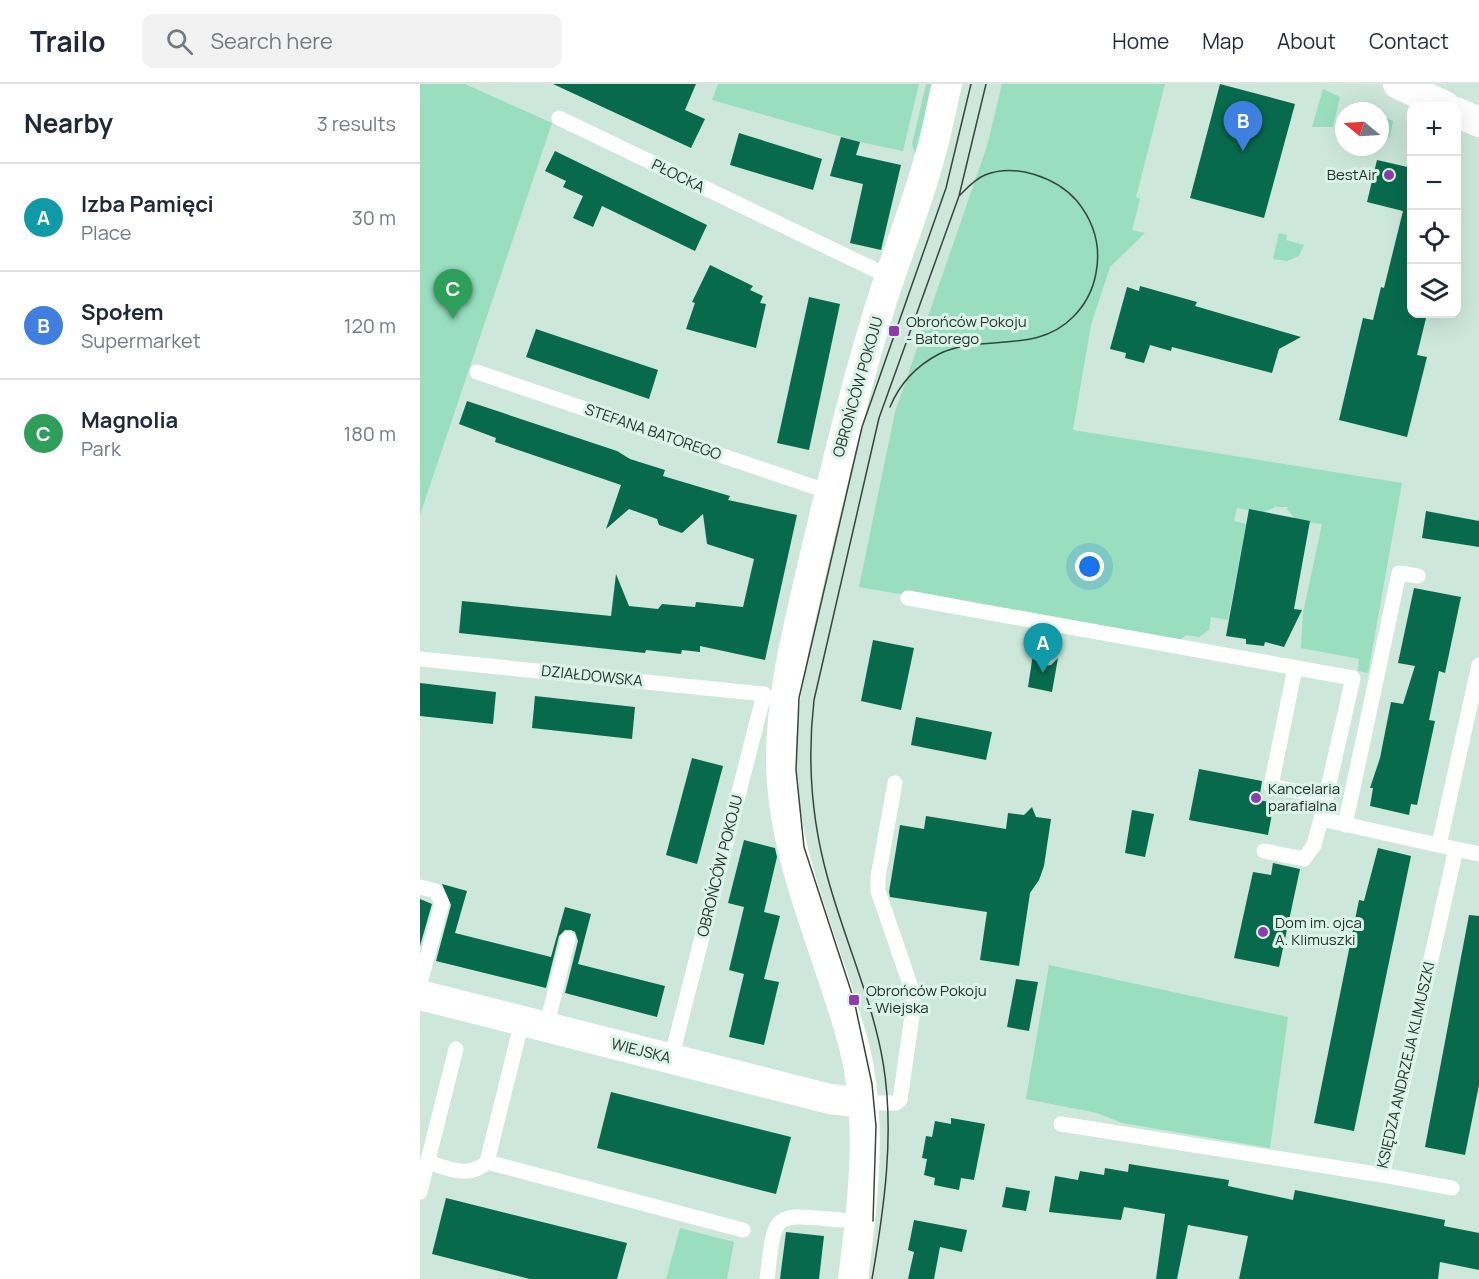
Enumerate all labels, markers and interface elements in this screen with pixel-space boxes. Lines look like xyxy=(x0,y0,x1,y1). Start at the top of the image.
search box xyxy=(142,14,562,68)
text: Trailo xyxy=(30,22,106,60)
icon: search xyxy=(163,25,196,58)
text: Search here xyxy=(211,26,333,56)
text: Home xyxy=(1112,27,1169,55)
text: Map xyxy=(1202,27,1244,55)
text: About xyxy=(1277,27,1336,55)
text: Contact xyxy=(1369,27,1449,55)
pin: B xyxy=(1224,101,1262,151)
north arrow xyxy=(1335,102,1389,156)
map controls xyxy=(1407,102,1461,318)
button: + xyxy=(1407,102,1461,156)
text: Nearby xyxy=(24,105,113,141)
text: 3 results xyxy=(317,110,396,137)
street label: PŁOCKA xyxy=(648,154,709,198)
button: − xyxy=(1407,156,1461,210)
place label: BestAir xyxy=(1327,164,1378,185)
marker: BestAir xyxy=(1382,168,1396,182)
text: Izba Pamięci xyxy=(81,189,214,219)
text: A xyxy=(37,204,50,231)
text: 30 m xyxy=(352,204,396,231)
button: locate xyxy=(1407,210,1461,264)
text: Place xyxy=(81,219,131,246)
button: layers xyxy=(1407,264,1461,318)
pin: C xyxy=(434,270,472,319)
text: Społem xyxy=(81,297,164,327)
place label: Obrońców Pokoju - Batorego xyxy=(906,311,1027,349)
text: B xyxy=(37,312,50,339)
text: 120 m xyxy=(344,312,396,339)
street label: OBROŃCÓW POKOJU xyxy=(827,314,888,460)
marker: Obrońców Pokoju - Batorego xyxy=(887,324,901,338)
text: Supermarket xyxy=(81,327,201,354)
street label: STEFANA BATOREGO xyxy=(582,398,724,465)
text: Magnolia xyxy=(81,405,178,435)
text: C xyxy=(36,420,51,447)
text: 180 m xyxy=(343,420,396,447)
text: Park xyxy=(81,435,121,462)
your location xyxy=(1075,552,1104,581)
pin: A xyxy=(1024,624,1062,673)
street label: DZIAŁDOWSKA xyxy=(540,660,644,691)
place label: Kancelaria parafialna xyxy=(1268,778,1340,816)
marker: Kancelaria parafialna xyxy=(1249,791,1263,805)
street label: OBROŃCÓW POKOJU xyxy=(692,793,747,939)
place label: Dom im. ojca A. Klimuszki xyxy=(1275,912,1362,950)
marker: Dom im. ojca A. Klimuszki xyxy=(1256,925,1270,939)
street label: KSIĘDZA ANDRZEJA KLIMUSZKI xyxy=(1372,960,1440,1170)
place label: Obrońców Pokoju - Wiejska xyxy=(866,980,987,1018)
marker: Obrońców Pokoju - Wiejska xyxy=(847,993,861,1007)
street label: WIEJSKA xyxy=(609,1033,674,1068)

